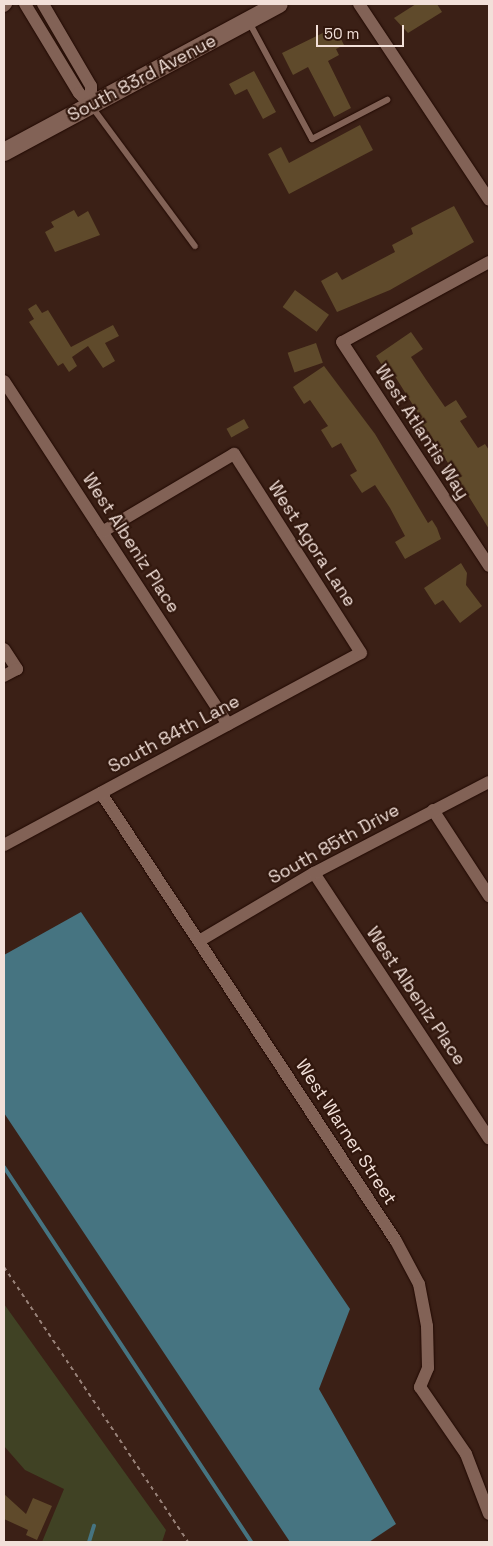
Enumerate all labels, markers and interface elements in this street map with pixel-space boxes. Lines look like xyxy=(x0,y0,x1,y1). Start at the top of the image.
scale bar xyxy=(318,15,406,47)
text: 50 m xyxy=(324,24,359,43)
street label: South 83rd Avenue xyxy=(64,30,220,126)
street label: West Atlantis Way xyxy=(370,360,474,504)
street label: West Albeniz Place xyxy=(78,469,184,617)
street label: West Agora Lane xyxy=(263,477,361,611)
street label: South 84th Lane xyxy=(105,690,243,778)
street label: South 85th Drive xyxy=(265,799,403,889)
street label: West Albeniz Place xyxy=(362,923,470,1069)
street label: West Warner Street xyxy=(291,1055,401,1209)

